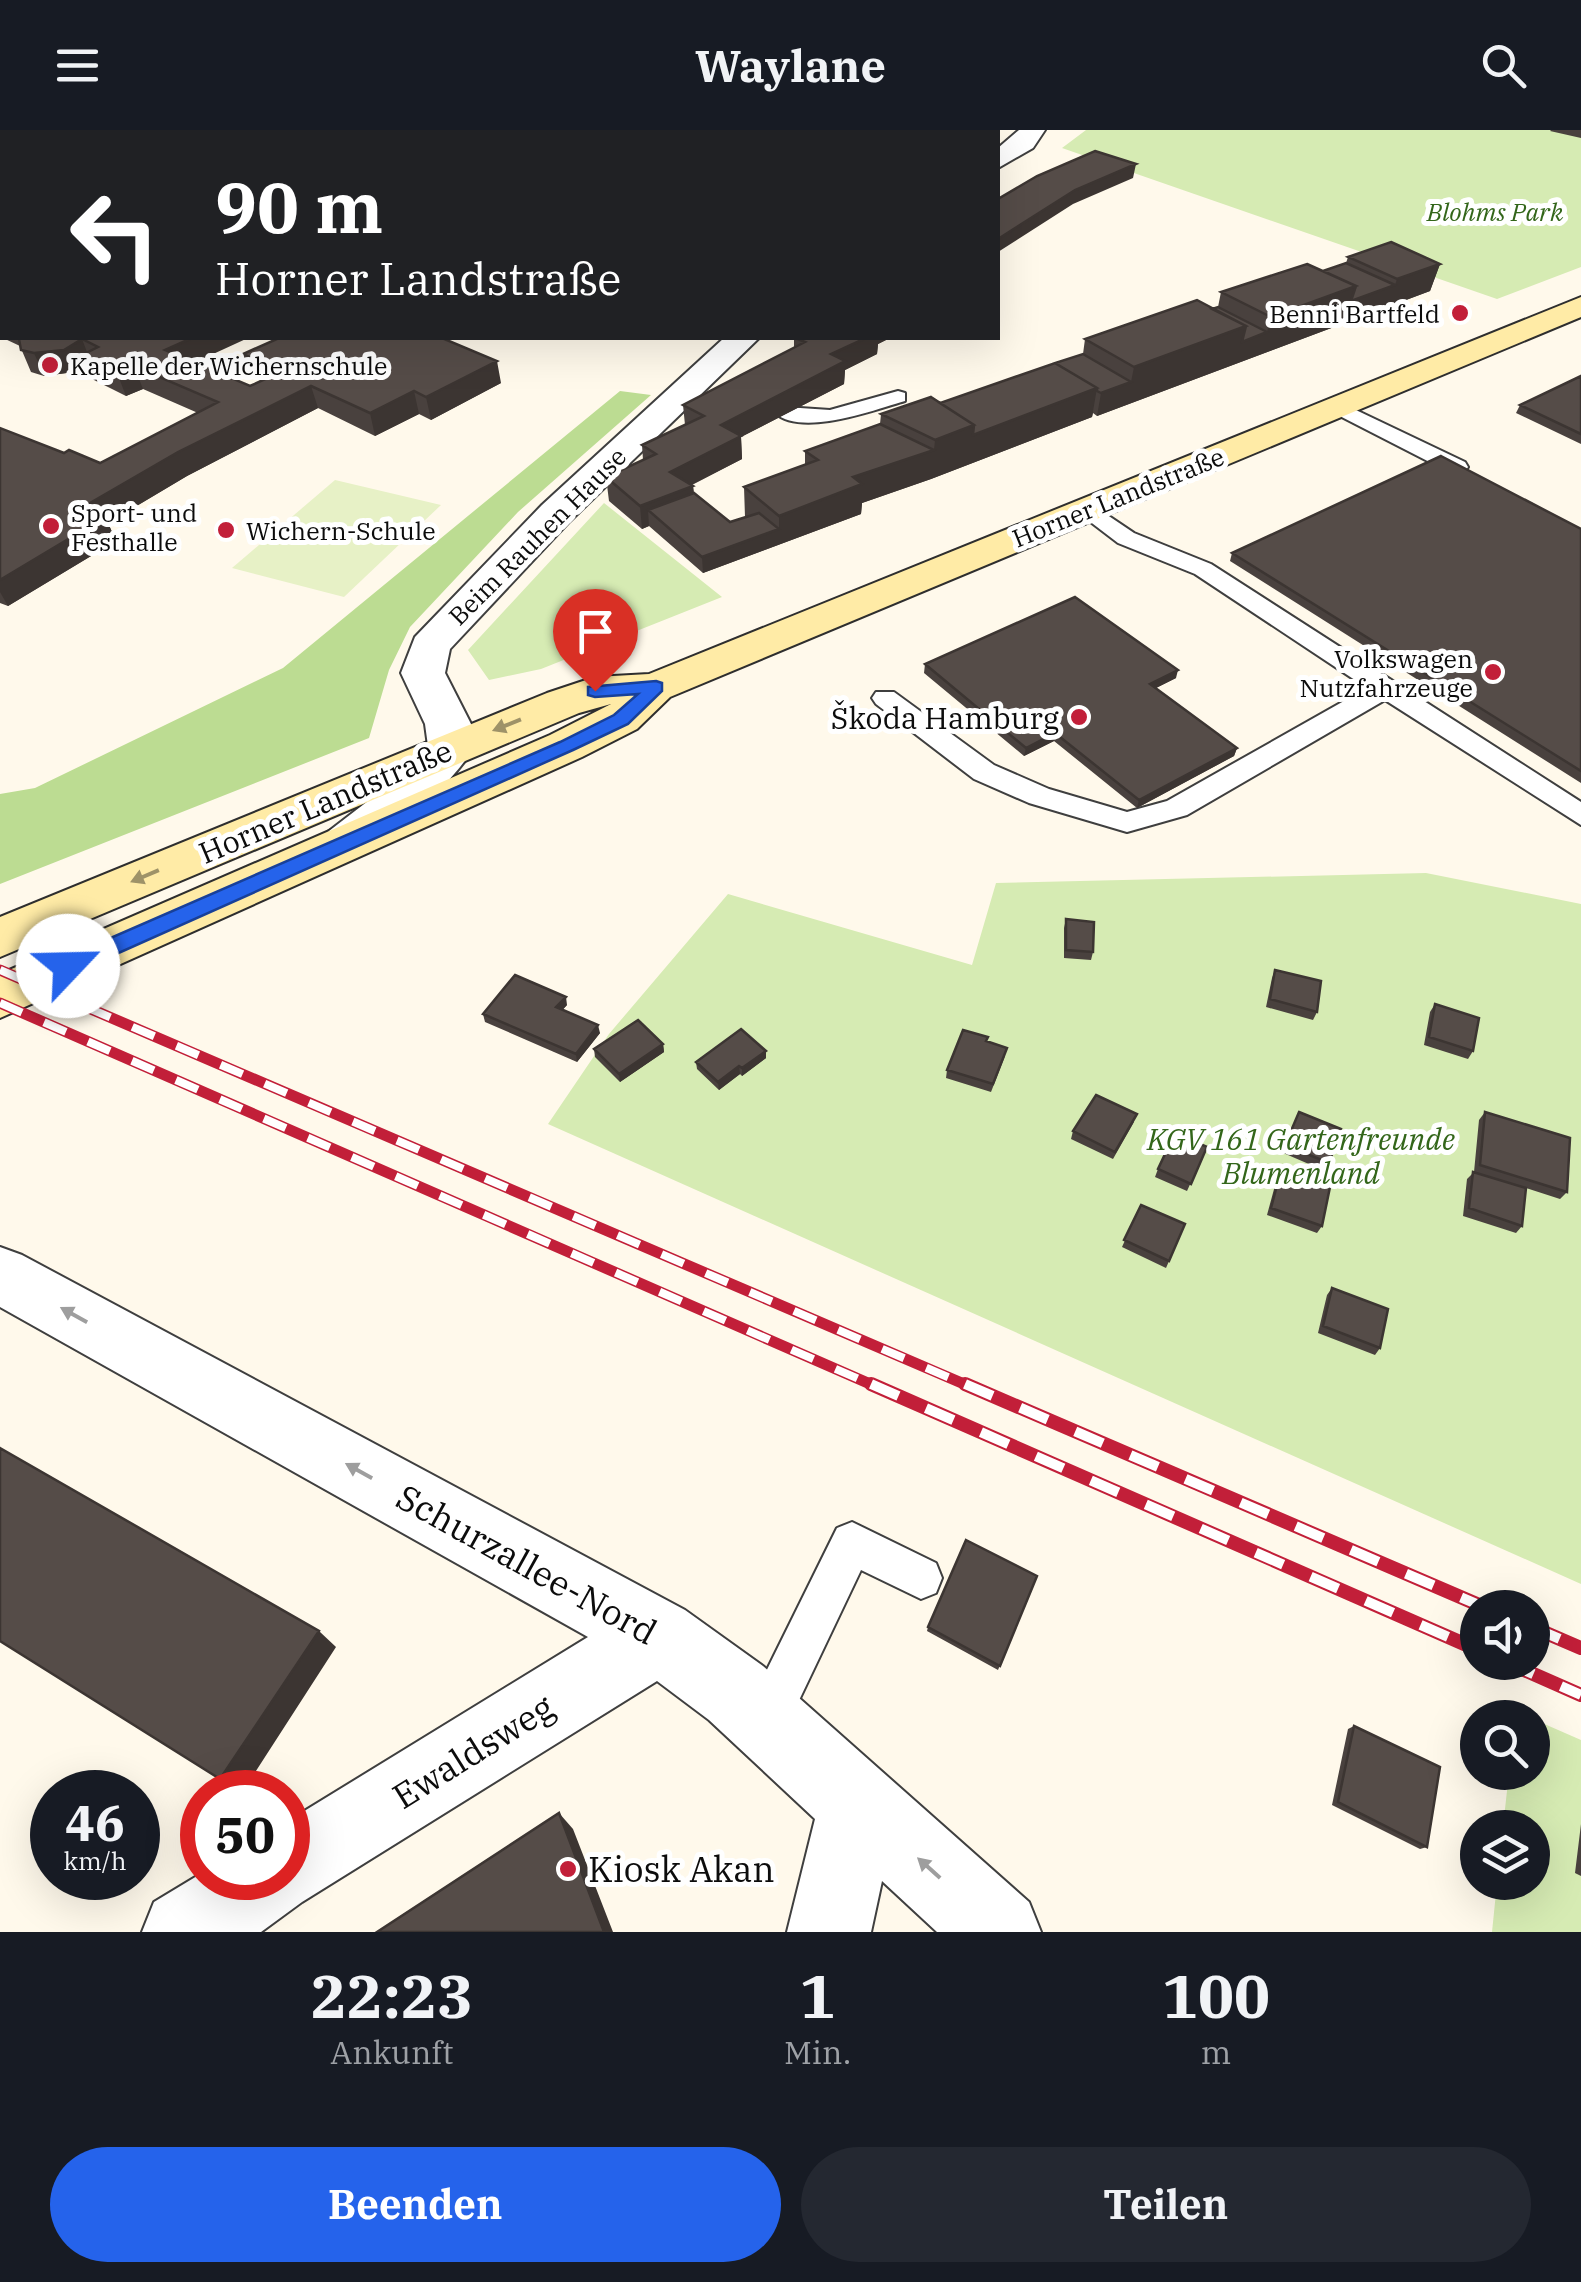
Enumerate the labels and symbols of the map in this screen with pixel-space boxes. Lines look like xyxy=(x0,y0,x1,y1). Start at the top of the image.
park label: Blohms Park xyxy=(1426,195,1564,228)
place label: Benni Bartfeld xyxy=(1269,297,1440,330)
marker: Benni Bartfeld xyxy=(1449,302,1471,324)
place label: Kapelle der Wichernschule xyxy=(70,349,387,382)
marker: Kapelle der Wichernschule xyxy=(39,354,61,376)
street label: Horner Landstraße xyxy=(1007,439,1229,555)
street label: Beim Rauhen Hause xyxy=(441,440,633,632)
place label: Sport- und Festhalle xyxy=(71,496,197,558)
place label: Wichern-Schule xyxy=(246,514,436,547)
marker: Sport- und Festhalle xyxy=(40,515,62,537)
marker: Wichern-Schule xyxy=(215,519,237,541)
pin xyxy=(553,589,638,692)
place label: Volkswagen Nutzfahrzeuge xyxy=(1299,642,1473,704)
marker: Volkswagen Nutzfahrzeuge xyxy=(1482,661,1504,683)
place label: Škoda Hamburg xyxy=(831,698,1059,737)
marker: Škoda Hamburg xyxy=(1068,706,1090,728)
one-way arrow xyxy=(492,718,522,734)
street label: Horner Landstraße xyxy=(193,730,457,872)
one-way arrow xyxy=(130,869,160,885)
position arrow xyxy=(16,914,120,1018)
park label: KGV 161 Gartenfreunde Blumenland xyxy=(1146,1119,1455,1192)
one-way arrow xyxy=(60,1307,89,1324)
one-way arrow xyxy=(345,1463,374,1480)
street label: Schurzallee-Nord xyxy=(389,1473,665,1655)
street label: Ewaldsweg xyxy=(384,1683,562,1819)
speed limit sign: 50 xyxy=(180,1770,310,1900)
place label: Kiosk Akan xyxy=(588,1846,775,1892)
one-way arrow xyxy=(917,1857,941,1880)
marker: Kiosk Akan xyxy=(557,1858,579,1880)

